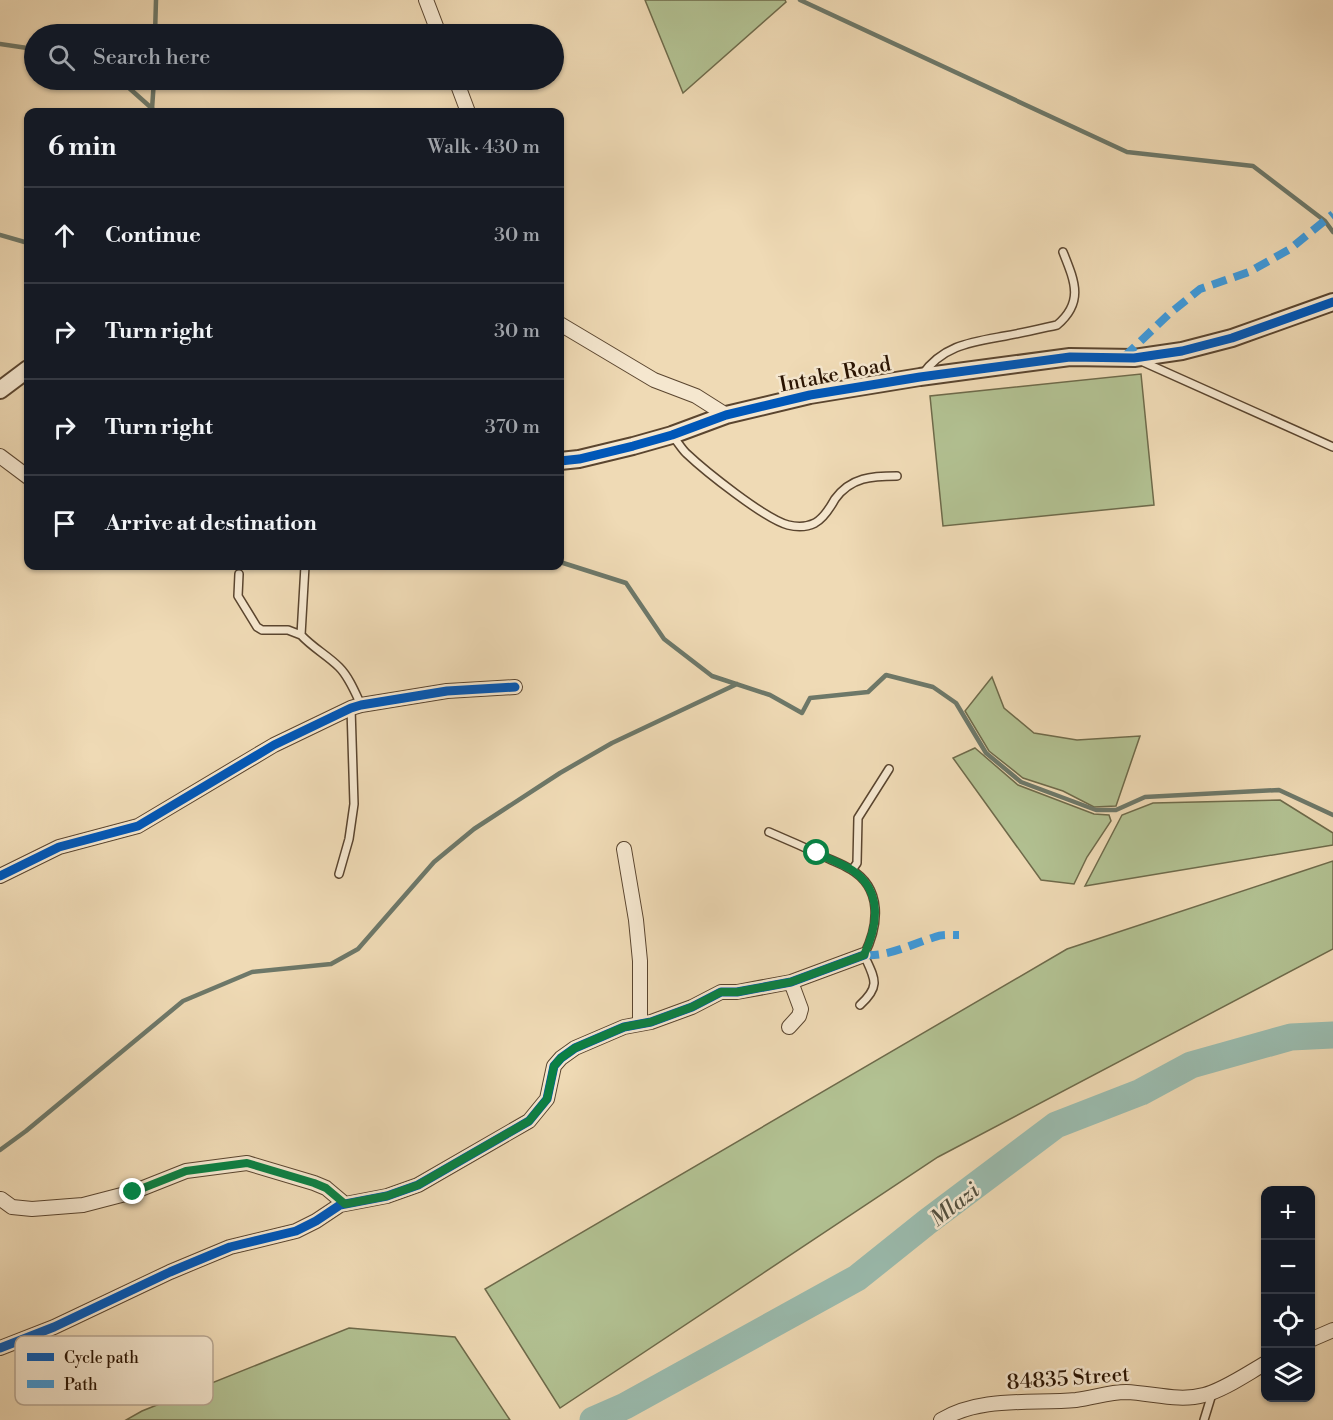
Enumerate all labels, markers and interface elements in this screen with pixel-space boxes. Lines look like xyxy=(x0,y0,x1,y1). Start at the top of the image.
search box xyxy=(24,24,564,90)
icon: search xyxy=(45,41,78,74)
text: Search here xyxy=(93,44,210,71)
text: 6 min xyxy=(48,131,116,163)
text: Walk · 430 m xyxy=(427,135,540,160)
icon: ahead xyxy=(48,219,81,252)
text: Continue xyxy=(105,222,201,249)
text: 30 m xyxy=(494,223,540,248)
icon: right xyxy=(48,315,81,348)
text: Turn right xyxy=(105,318,213,345)
text: 30 m xyxy=(494,319,540,344)
street label: Intake Road xyxy=(777,351,893,399)
icon: right xyxy=(48,411,81,444)
text: Turn right xyxy=(105,414,213,441)
text: 370 m xyxy=(485,415,540,440)
icon: arrive xyxy=(48,507,81,540)
text: Arrive at destination xyxy=(105,510,317,537)
route start xyxy=(803,839,829,865)
water label: Mlazi xyxy=(925,1177,985,1233)
route end xyxy=(119,1178,145,1204)
map controls xyxy=(1261,1186,1315,1402)
button: + xyxy=(1261,1186,1315,1240)
button: − xyxy=(1261,1240,1315,1294)
button: locate xyxy=(1261,1294,1315,1348)
legend xyxy=(15,1336,213,1405)
text: Cycle path xyxy=(64,1348,139,1368)
button: layers xyxy=(1261,1348,1315,1402)
street label: 84835 Street xyxy=(1006,1362,1131,1396)
text: Path xyxy=(64,1375,98,1395)

